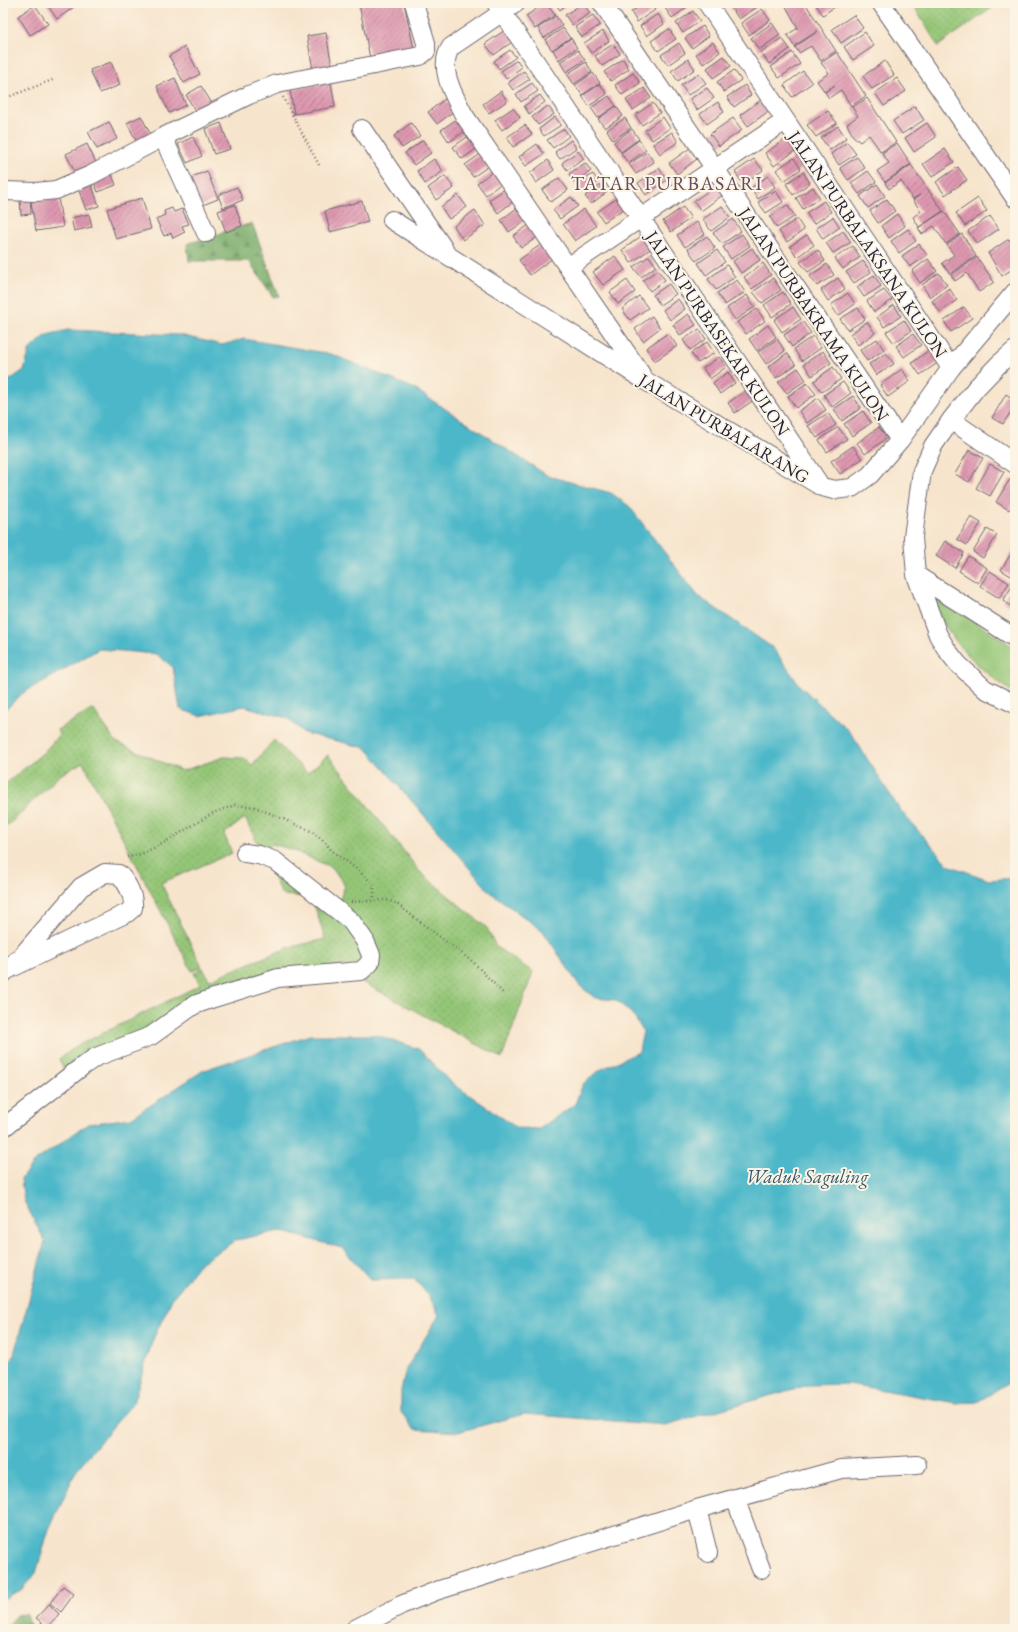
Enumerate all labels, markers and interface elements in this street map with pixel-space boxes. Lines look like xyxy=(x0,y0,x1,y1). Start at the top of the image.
street label: JALAN PURBALAKSANA KULON xyxy=(782,124,953,363)
district label: TATAR PURBASARI xyxy=(571,170,763,196)
street label: JALAN PURBAKRAMA KULON xyxy=(733,201,895,426)
street label: JALAN PURBASEKAR KULON xyxy=(640,225,796,440)
street label: JALAN PURBALARANG xyxy=(633,367,813,488)
water label: Waduk Saguling xyxy=(746,1164,869,1189)

